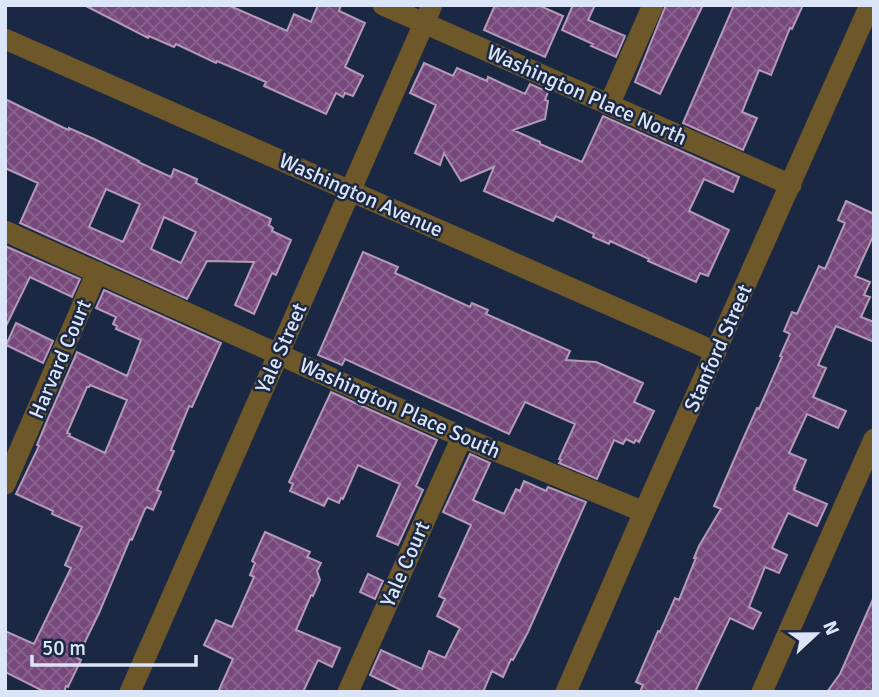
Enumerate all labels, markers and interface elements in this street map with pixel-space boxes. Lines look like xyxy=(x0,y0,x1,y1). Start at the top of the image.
street label: Washington Place North xyxy=(483,39,691,151)
street label: Washington Avenue xyxy=(275,147,447,243)
street label: Stanford Street xyxy=(678,280,758,416)
street label: Harvard Court xyxy=(23,295,97,423)
street label: Yale Street xyxy=(250,299,312,397)
street label: Washington Place South xyxy=(296,352,504,464)
street label: Yale Court xyxy=(374,517,436,611)
north arrow xyxy=(781,599,851,669)
text: N xyxy=(817,617,844,639)
scale bar xyxy=(32,624,196,668)
text: 50 m xyxy=(42,635,86,661)

